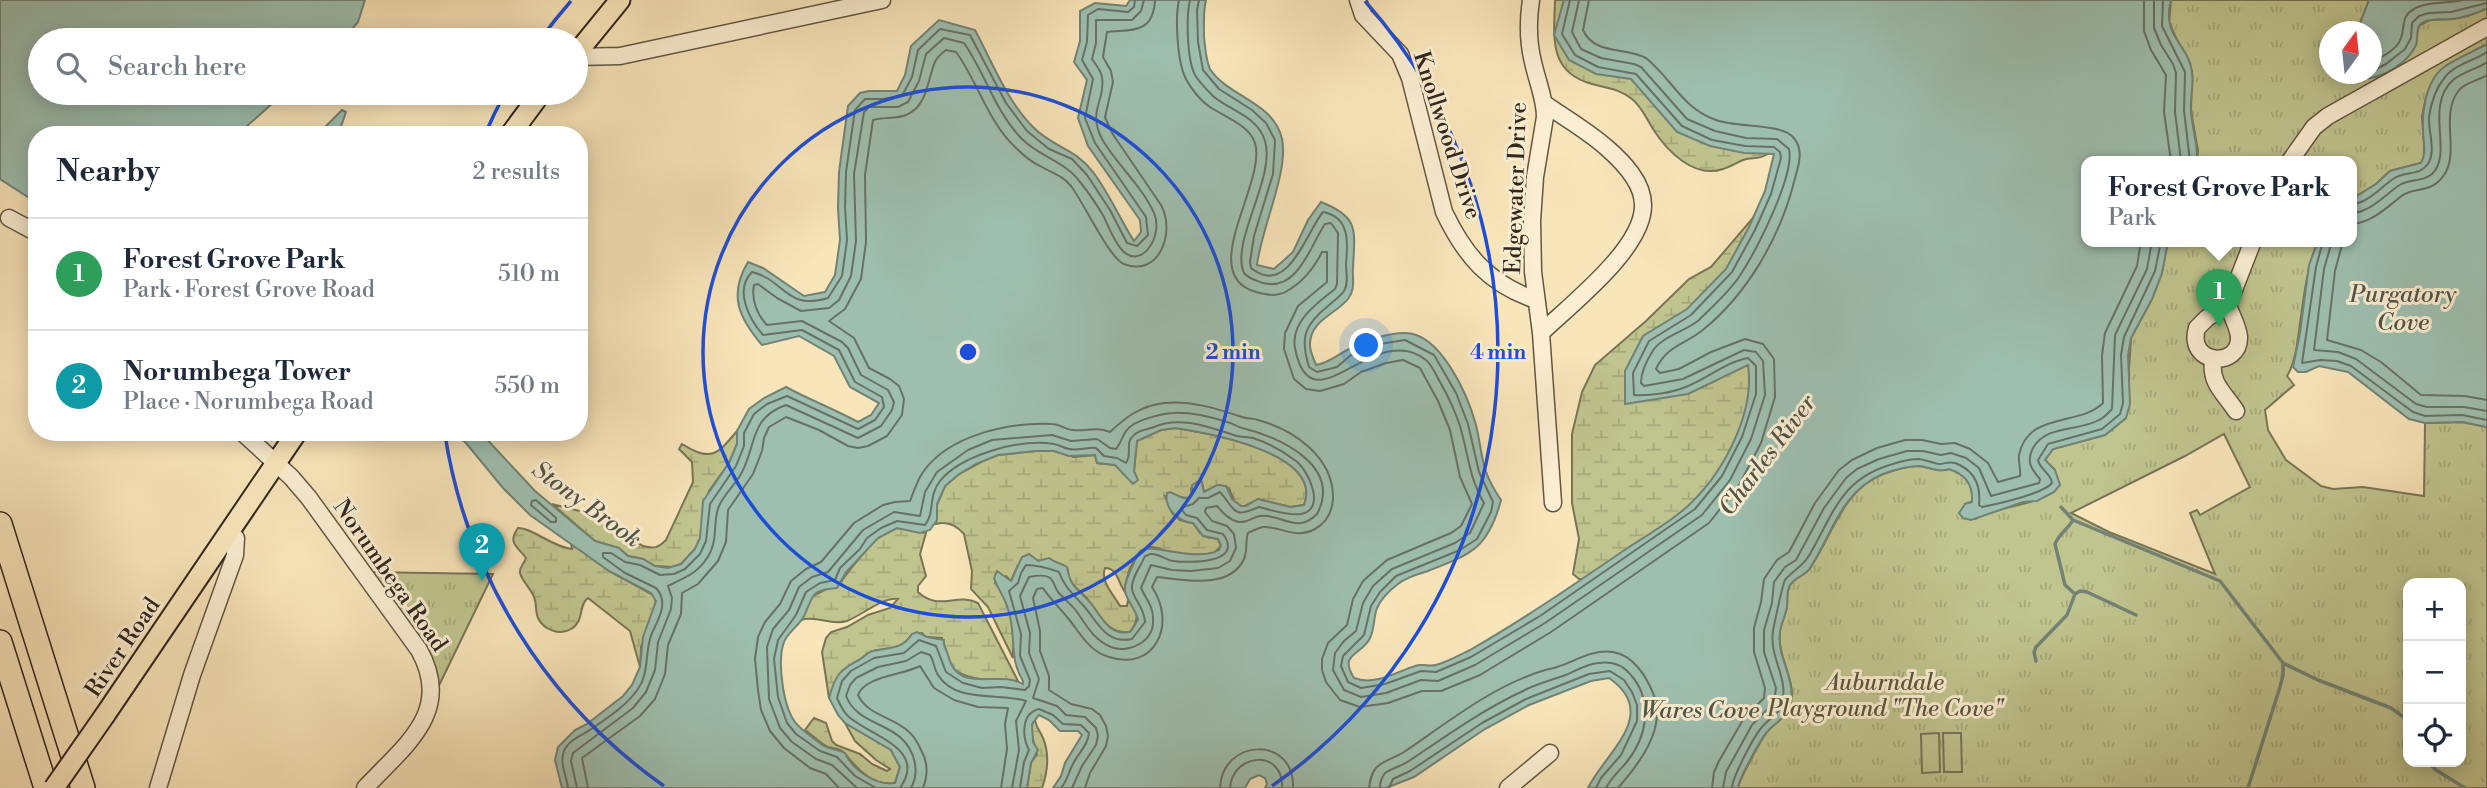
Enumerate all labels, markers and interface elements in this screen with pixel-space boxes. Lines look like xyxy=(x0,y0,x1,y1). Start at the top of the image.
north arrow xyxy=(2319,21,2382,84)
search box xyxy=(28,28,588,105)
icon: search xyxy=(52,48,90,86)
street label: Knollwood Drive xyxy=(1407,48,1487,223)
text: Search here xyxy=(108,51,247,83)
street label: Edgewater Drive xyxy=(1499,101,1533,275)
text: Nearby xyxy=(56,153,160,191)
popup xyxy=(2081,156,2357,247)
text: 2 results xyxy=(473,158,560,186)
text: Forest Grove Park xyxy=(2108,172,2330,204)
text: Park xyxy=(2108,204,2156,232)
text: Forest Grove Park xyxy=(123,244,345,276)
text: 1 xyxy=(73,260,85,288)
text: 510 m xyxy=(498,260,560,288)
pin: 1 xyxy=(2196,269,2242,327)
text: Park · Forest Grove Road xyxy=(123,276,375,304)
water label: Purgatory Cove xyxy=(2349,280,2457,338)
your location xyxy=(1349,328,1383,362)
centre of rings xyxy=(956,340,980,364)
text: 2 min xyxy=(1205,340,1261,366)
text: 4 min xyxy=(1470,340,1526,366)
text: Norumbega Tower xyxy=(123,356,351,388)
text: 2 xyxy=(72,372,86,400)
text: 550 m xyxy=(495,372,560,400)
text: Place · Norumbega Road xyxy=(123,388,374,416)
water label: Charles River xyxy=(1713,389,1823,522)
water label: Stony Brook xyxy=(526,455,647,555)
street label: Norumbega Road xyxy=(327,494,453,657)
pin: 2 xyxy=(459,523,505,581)
map controls xyxy=(2403,578,2466,767)
button: + xyxy=(2403,578,2466,641)
street label: River Road xyxy=(79,592,166,703)
button: − xyxy=(2403,641,2466,704)
park label: Auburndale Playground "The Cove" xyxy=(1766,669,2005,723)
water label: Wares Cove xyxy=(1640,696,1760,726)
button: locate xyxy=(2403,704,2466,767)

